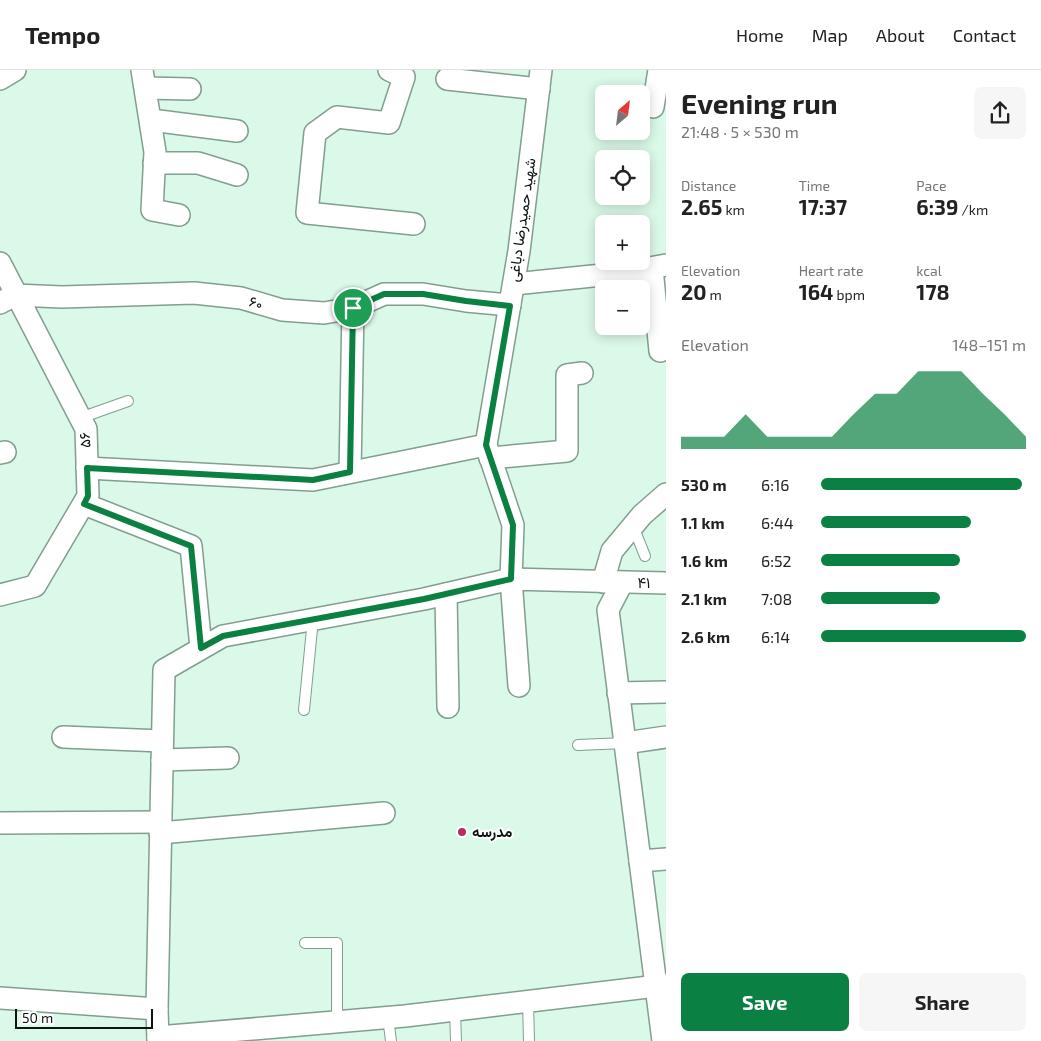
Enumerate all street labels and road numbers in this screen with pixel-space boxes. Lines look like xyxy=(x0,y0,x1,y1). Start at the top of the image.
street label: شهید حمیدرضا دباغی xyxy=(503,157,541,283)
street label: ۶۰ xyxy=(247,291,265,313)
street label: ۵۶ xyxy=(74,431,94,449)
street label: ۴۱ xyxy=(638,573,650,591)

